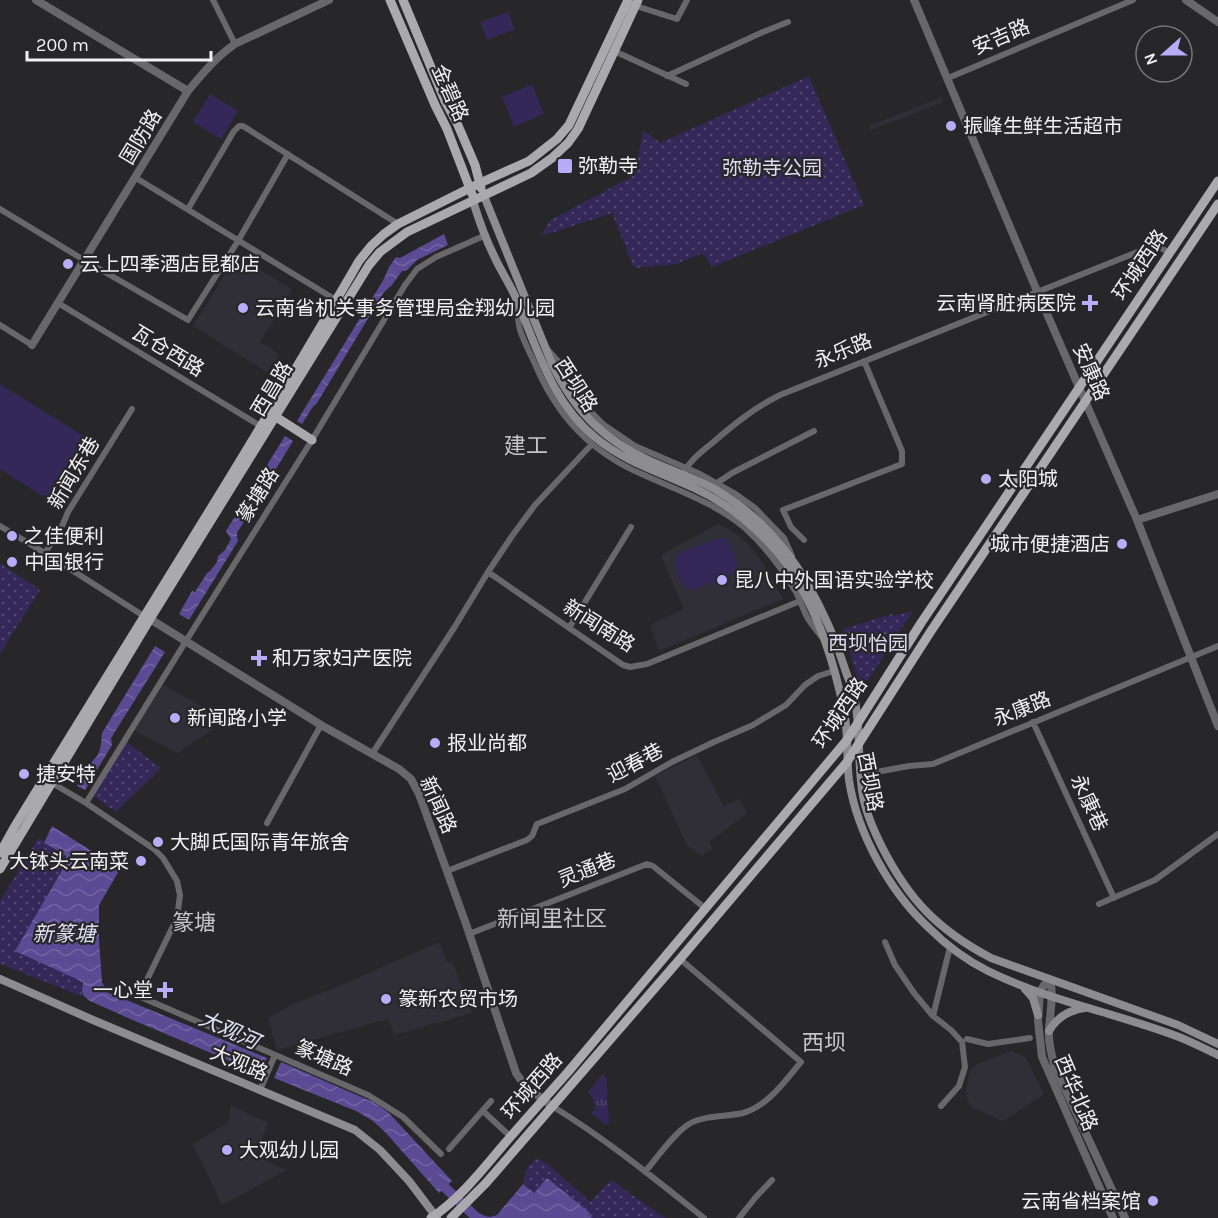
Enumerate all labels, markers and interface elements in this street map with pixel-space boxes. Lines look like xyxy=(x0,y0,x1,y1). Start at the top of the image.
street label: 安吉路 xyxy=(969,15,1033,59)
scale bar xyxy=(27,24,212,62)
north arrow xyxy=(1134,24,1194,84)
text: 200 m xyxy=(36,34,89,56)
text: N xyxy=(1140,50,1161,68)
street label: 金碧路 xyxy=(427,61,473,125)
street label: 国防路 xyxy=(116,105,166,169)
place label: 振峰生鲜生活超市 xyxy=(963,115,1123,138)
marker: 振峰生鲜生活超市 xyxy=(944,119,958,133)
place label: 弥勒寺 xyxy=(578,155,638,178)
marker: 弥勒寺 xyxy=(556,157,574,175)
park label: 弥勒寺公园 xyxy=(722,157,822,180)
street label: 环城西路 xyxy=(1108,225,1172,305)
place label: 云上四季酒店昆都店 xyxy=(80,253,260,276)
marker: 云上四季酒店昆都店 xyxy=(61,257,75,271)
place label: 云南肾脏病医院 xyxy=(936,292,1076,315)
marker: 云南肾脏病医院 xyxy=(1081,294,1099,312)
place label: 云南省机关事务管理局金翔幼儿园 xyxy=(255,297,555,320)
marker: 云南省机关事务管理局金翔幼儿园 xyxy=(236,301,250,315)
street label: 瓦仓西路 xyxy=(128,321,208,381)
street label: 永乐路 xyxy=(811,329,875,373)
street label: 安康路 xyxy=(1068,340,1114,404)
street label: 西坝路 xyxy=(550,354,602,416)
street label: 西昌路 xyxy=(247,357,297,421)
street label: 新闻东巷 xyxy=(44,433,104,513)
district label: 建工 xyxy=(504,433,548,459)
street label: 篆塘路 xyxy=(232,463,284,527)
place label: 太阳城 xyxy=(998,468,1058,491)
marker: 太阳城 xyxy=(979,472,993,486)
place label: 之佳便利 xyxy=(24,525,104,548)
marker: 之佳便利 xyxy=(5,529,19,543)
place label: 城市便捷酒店 xyxy=(990,533,1110,556)
marker: 城市便捷酒店 xyxy=(1115,537,1129,551)
place label: 中国银行 xyxy=(24,551,104,574)
marker: 中国银行 xyxy=(5,555,19,569)
place label: 昆八中外国语实验学校 xyxy=(734,569,934,592)
marker: 昆八中外国语实验学校 xyxy=(715,573,729,587)
street label: 新闻南路 xyxy=(559,595,639,657)
park label: 西坝怡园 xyxy=(828,632,908,655)
place label: 和万家妇产医院 xyxy=(272,647,412,670)
marker: 和万家妇产医院 xyxy=(250,649,268,667)
street label: 环城西路 xyxy=(808,673,872,753)
street label: 永康路 xyxy=(990,687,1054,731)
place label: 新闻路小学 xyxy=(187,707,287,730)
marker: 新闻路小学 xyxy=(168,711,182,725)
place label: 报业尚都 xyxy=(447,732,527,755)
marker: 报业尚都 xyxy=(428,736,442,750)
street label: 迎春巷 xyxy=(603,739,667,787)
street label: 西坝路 xyxy=(853,750,887,814)
place label: 捷安特 xyxy=(36,763,96,786)
marker: 捷安特 xyxy=(17,767,31,781)
street label: 永康巷 xyxy=(1066,771,1112,835)
street label: 新闻路 xyxy=(415,773,461,837)
place label: 大脚氏国际青年旅舍 xyxy=(170,831,350,854)
marker: 大脚氏国际青年旅舍 xyxy=(151,835,165,849)
street label: 灵通巷 xyxy=(555,848,619,892)
place label: 大钵头云南菜 xyxy=(9,850,129,873)
marker: 大钵头云南菜 xyxy=(134,854,148,868)
district label: 新闻里社区 xyxy=(497,906,607,932)
district label: 篆塘 xyxy=(172,910,216,936)
water label: 新篆塘 xyxy=(33,922,98,946)
place label: 一心堂 xyxy=(93,979,153,1002)
marker: 一心堂 xyxy=(158,983,172,997)
place label: 篆新农贸市场 xyxy=(398,988,518,1011)
marker: 篆新农贸市场 xyxy=(379,992,393,1006)
water label: 大观河 xyxy=(195,1006,266,1055)
district label: 西坝 xyxy=(802,1030,846,1056)
street label: 篆塘路 xyxy=(292,1036,356,1080)
street label: 大观路 xyxy=(207,1041,271,1085)
street label: 环城西路 xyxy=(497,1048,567,1124)
street label: 西华北路 xyxy=(1050,1052,1102,1134)
place label: 大观幼儿园 xyxy=(239,1139,339,1162)
marker: 大观幼儿园 xyxy=(220,1143,234,1157)
place label: 云南省档案馆 xyxy=(1021,1190,1141,1213)
marker: 云南省档案馆 xyxy=(1146,1194,1160,1208)

